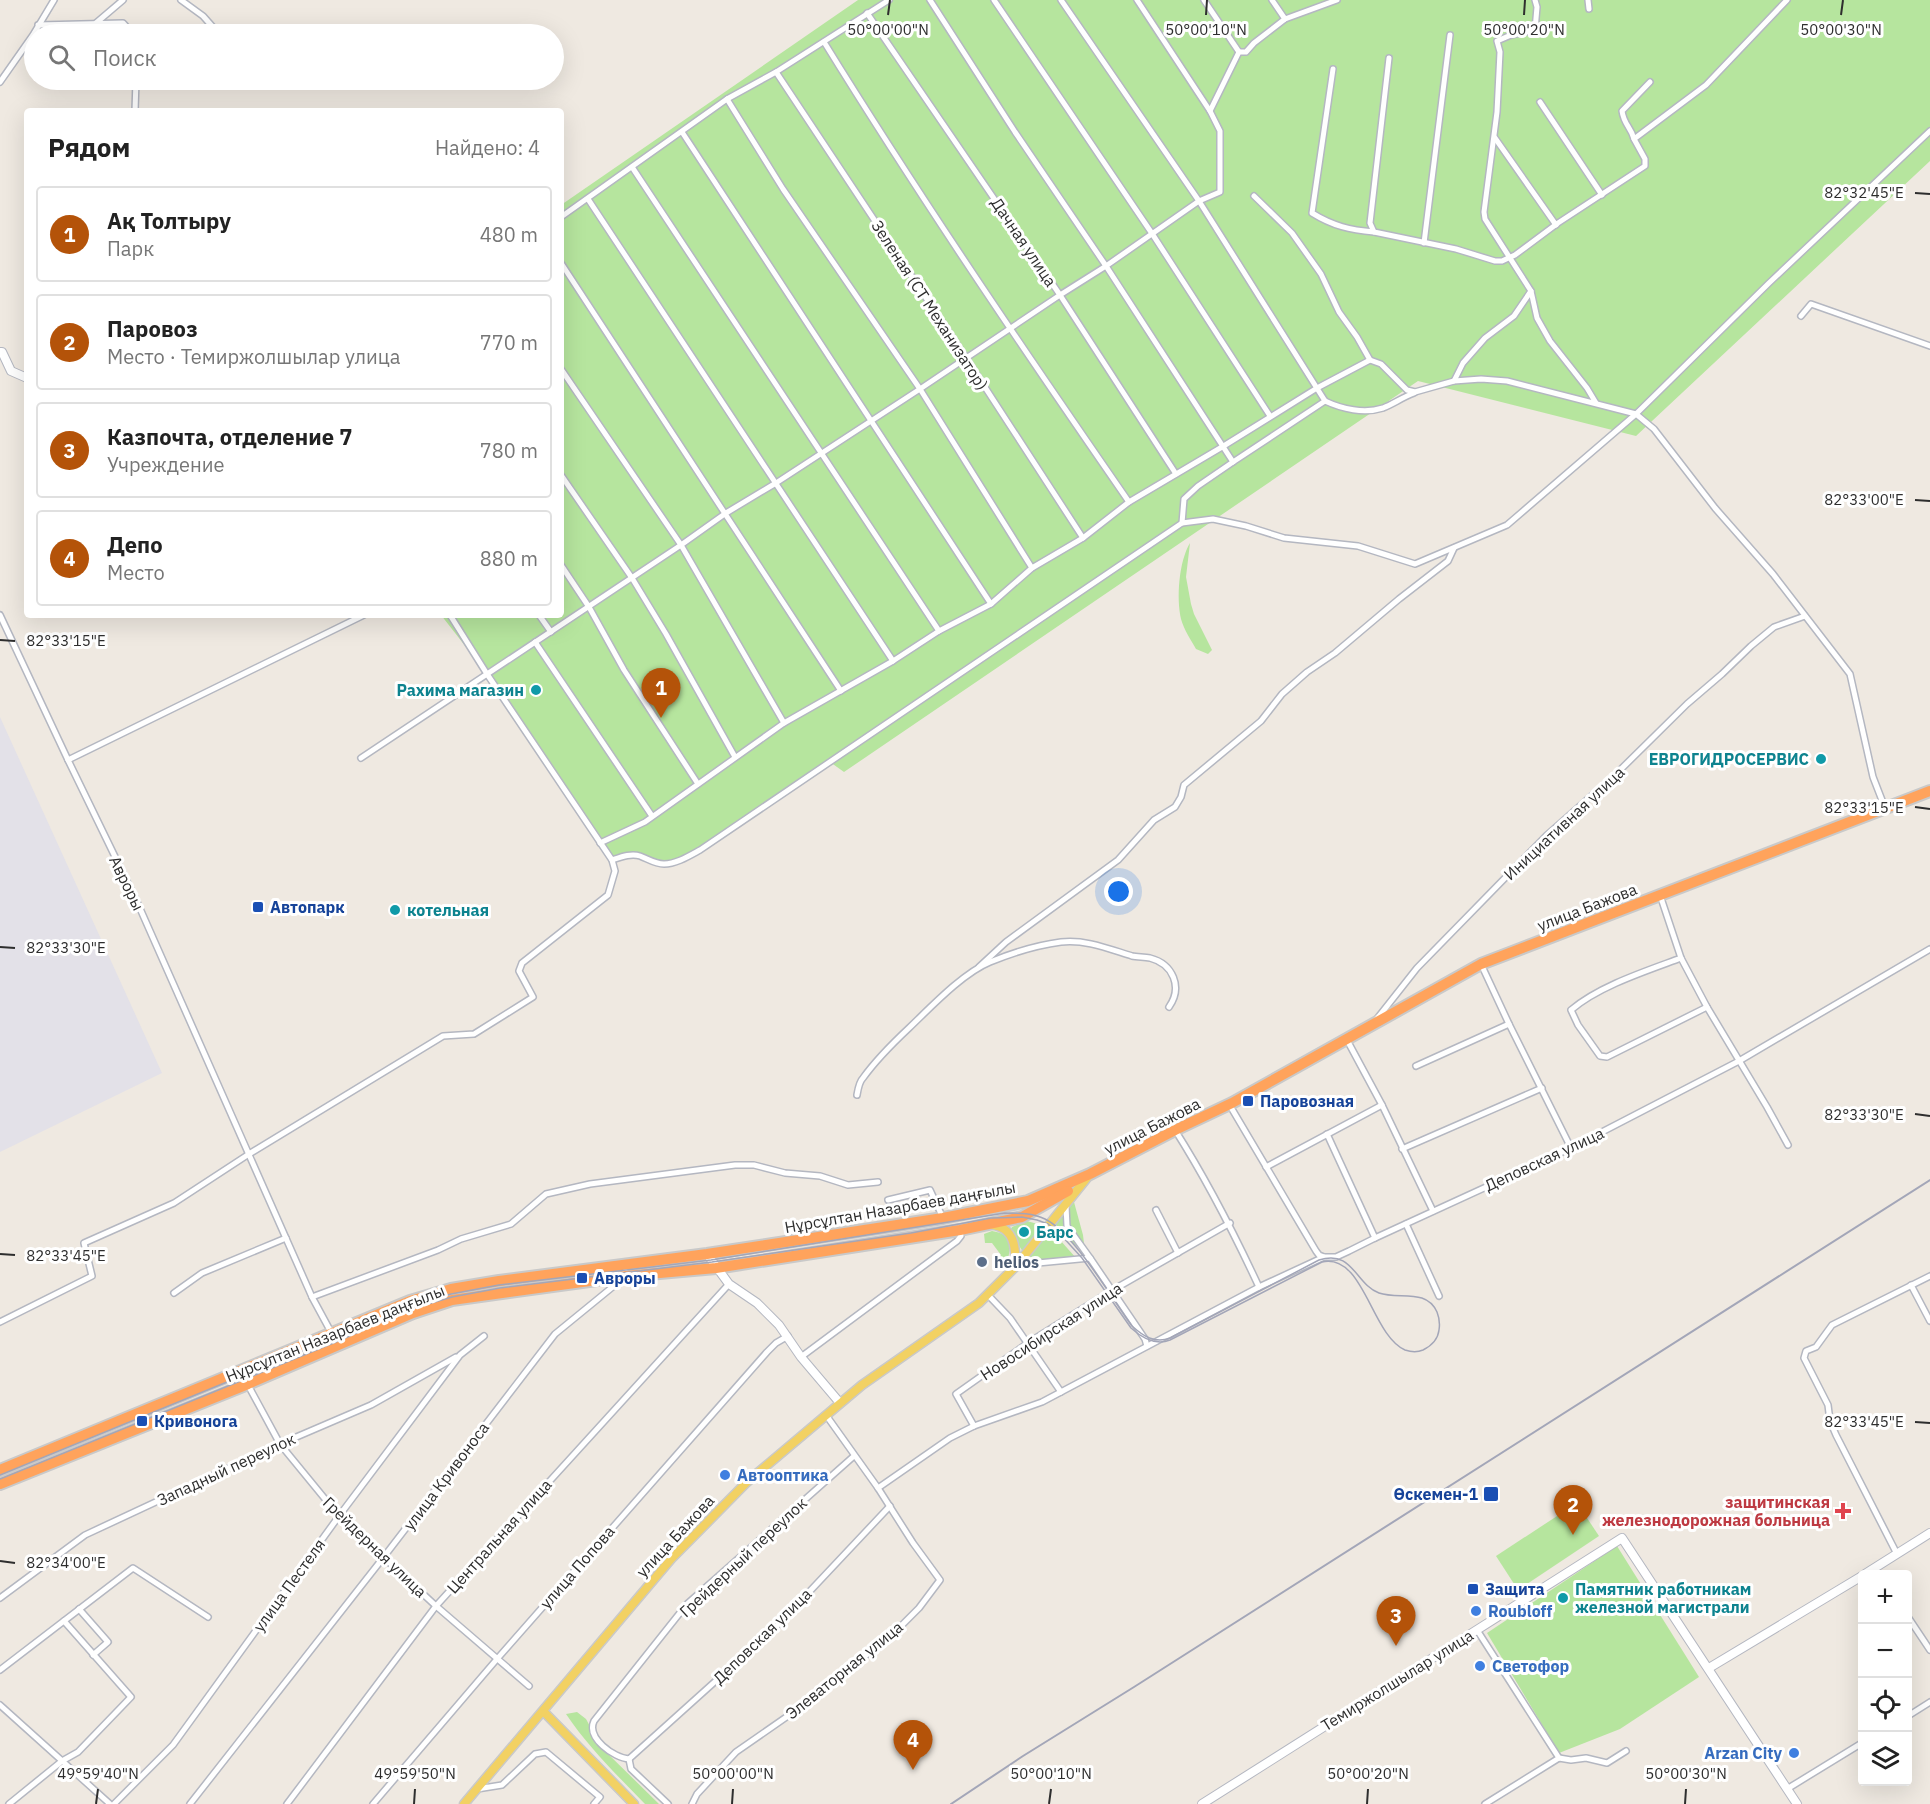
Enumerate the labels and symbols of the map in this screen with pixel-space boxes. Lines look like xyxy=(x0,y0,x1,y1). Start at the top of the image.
text: 50°00'00"N xyxy=(847,20,929,39)
text: 50°00'10"N xyxy=(1165,20,1247,39)
text: 50°00'20"N xyxy=(1483,20,1565,39)
text: 50°00'30"N xyxy=(1800,20,1882,39)
text: 82°32'45"E xyxy=(1824,183,1904,202)
street label: Дачная улица xyxy=(987,194,1061,291)
street label: Зеленая (СТ Механизатор) xyxy=(868,216,992,394)
text: 82°33'00"E xyxy=(1824,490,1904,509)
text: 82°33'15"E xyxy=(26,631,106,650)
pin: 1 xyxy=(642,668,680,718)
place label: Рахима магазин xyxy=(396,680,524,700)
marker: Рахима магазин xyxy=(529,683,543,697)
place label: ЕВРОГИДРОСЕРВИС xyxy=(1649,749,1809,769)
marker: ЕВРОГИДРОСЕРВИС xyxy=(1814,752,1828,766)
street label: Инициативная улица xyxy=(1499,762,1629,884)
text: 82°33'15"E xyxy=(1824,798,1904,817)
street label: Авроры xyxy=(105,852,149,914)
your location xyxy=(1104,877,1133,906)
street label: улица Бажова xyxy=(1534,879,1640,935)
place label: Автопарк xyxy=(270,897,345,917)
marker: Автопарк xyxy=(251,900,265,914)
place label: котельная xyxy=(407,900,489,920)
marker: котельная xyxy=(388,903,402,917)
text: 82°33'30"E xyxy=(26,938,106,957)
place label: Паровозная xyxy=(1260,1091,1354,1111)
street label: улица Бажова xyxy=(1101,1093,1204,1159)
marker: Паровозная xyxy=(1241,1094,1255,1108)
text: 82°33'30"E xyxy=(1824,1105,1904,1124)
street label: Деповская улица xyxy=(1481,1122,1607,1195)
street label: Нұрсұлтан Назарбаев даңғылы xyxy=(783,1177,1017,1237)
place label: Барс xyxy=(1036,1222,1074,1242)
marker: Барс xyxy=(1017,1225,1031,1239)
text: 82°33'45"E xyxy=(26,1246,106,1265)
place label: helios xyxy=(994,1252,1039,1272)
marker: helios xyxy=(975,1255,989,1269)
place label: Авроры xyxy=(594,1268,656,1288)
marker: Авроры xyxy=(575,1271,589,1285)
street label: Новосибирская улица xyxy=(976,1277,1126,1384)
street label: Нұрсұлтан Назарбаев даңғылы xyxy=(223,1280,447,1386)
place label: Кривонога xyxy=(154,1411,238,1431)
text: 82°33'45"E xyxy=(1824,1412,1904,1431)
marker: Кривонога xyxy=(135,1414,149,1428)
street label: улица Кривоноса xyxy=(399,1418,493,1534)
street label: Западный переулок xyxy=(154,1428,299,1510)
place label: Автооптика xyxy=(737,1465,829,1485)
marker: Автооптика xyxy=(718,1468,732,1482)
street label: Центральная улица xyxy=(442,1474,556,1597)
place label: Өскемен-1 xyxy=(1394,1484,1478,1504)
marker: Өскемен-1 xyxy=(1482,1485,1500,1503)
pin: 2 xyxy=(1554,1486,1592,1535)
street label: улица Бажова xyxy=(632,1490,719,1581)
street label: Грейдерная улица xyxy=(319,1492,431,1602)
place label: защитинская железнодорожная больница xyxy=(1602,1492,1830,1530)
street label: Грейдерный переулок xyxy=(675,1493,811,1621)
marker: защитинская железнодорожная больница xyxy=(1834,1502,1852,1520)
street label: улица Попова xyxy=(535,1521,619,1613)
street label: улица Пестеля xyxy=(249,1535,329,1635)
text: 82°34'00"E xyxy=(26,1553,106,1572)
place label: Защита xyxy=(1485,1579,1545,1599)
place label: Памятник работникам железной магистрали xyxy=(1575,1579,1751,1617)
marker: Защита xyxy=(1466,1582,1480,1596)
street label: Деповская улица xyxy=(709,1584,816,1688)
marker: Памятник работникам железной магистрали xyxy=(1556,1591,1570,1605)
pin: 3 xyxy=(1376,1596,1416,1646)
place label: Roubloff xyxy=(1488,1601,1552,1621)
marker: Roubloff xyxy=(1469,1604,1483,1618)
street label: Элеваторная улица xyxy=(781,1616,907,1723)
street label: Темиржолшылар улица xyxy=(1317,1625,1477,1735)
place label: Светофор xyxy=(1492,1656,1569,1676)
marker: Светофор xyxy=(1473,1659,1487,1673)
pin: 4 xyxy=(894,1720,932,1770)
place label: Arzan City xyxy=(1704,1743,1782,1763)
marker: Arzan City xyxy=(1787,1746,1801,1760)
text: 49°59'40"N xyxy=(57,1764,139,1783)
text: 49°59'50"N xyxy=(374,1764,456,1783)
text: 50°00'00"N xyxy=(692,1764,774,1783)
text: 50°00'10"N xyxy=(1010,1764,1092,1783)
text: 50°00'20"N xyxy=(1327,1764,1409,1783)
text: 50°00'30"N xyxy=(1645,1764,1727,1783)

